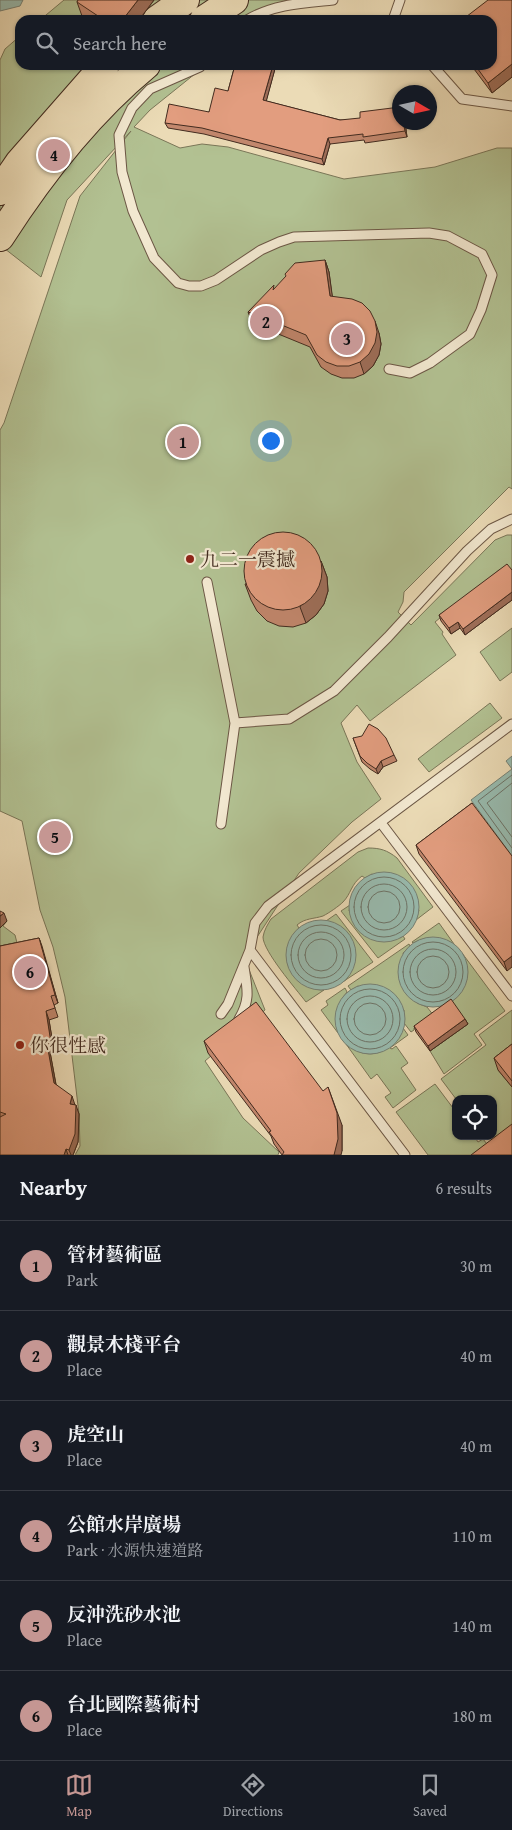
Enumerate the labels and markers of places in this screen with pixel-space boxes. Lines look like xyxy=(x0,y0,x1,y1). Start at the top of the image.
pin: 4 xyxy=(38,136,70,174)
pin: 2 xyxy=(250,303,282,341)
pin: 3 xyxy=(331,320,363,358)
pin: 1 xyxy=(167,423,199,461)
place label: 九二一震撼 xyxy=(200,545,295,573)
marker: 九二一震撼 xyxy=(184,553,196,565)
pin: 5 xyxy=(39,818,71,856)
pin: 6 xyxy=(14,953,46,991)
place label: 你很性感 xyxy=(30,1031,106,1059)
marker: 你很性感 xyxy=(14,1039,26,1051)

